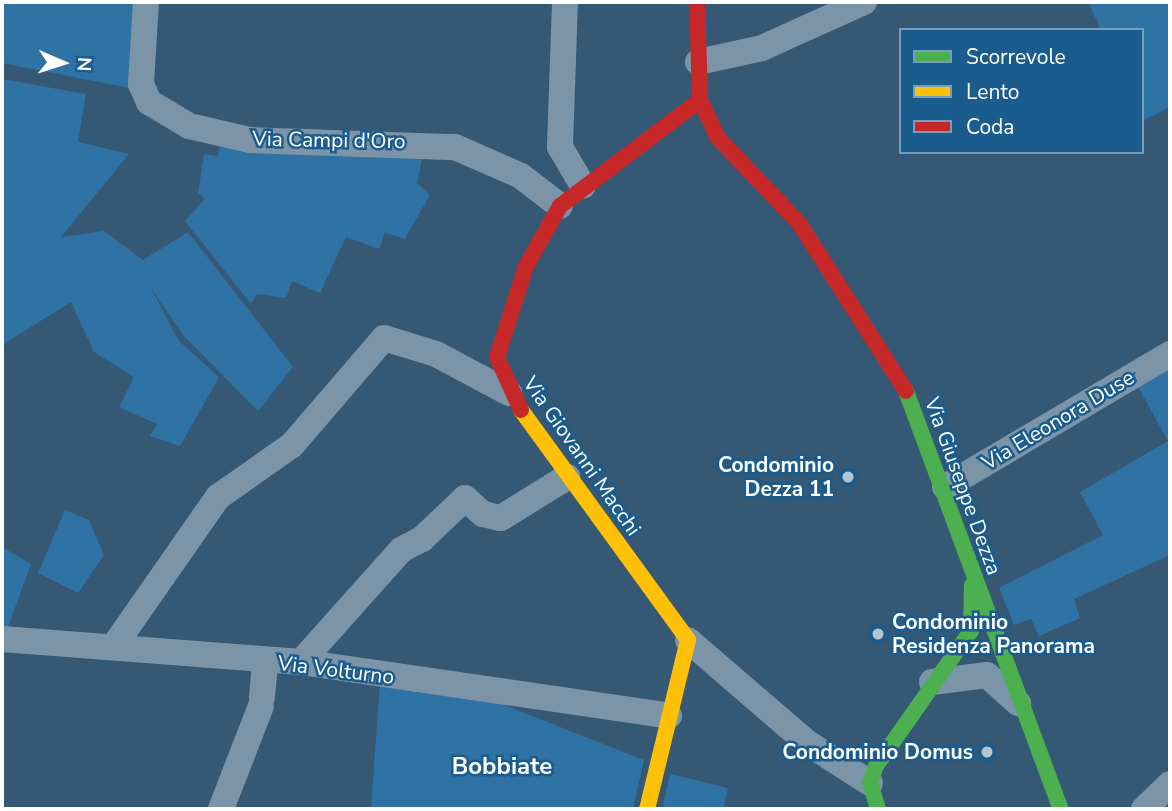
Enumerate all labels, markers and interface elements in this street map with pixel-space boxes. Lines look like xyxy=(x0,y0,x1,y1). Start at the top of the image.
north arrow xyxy=(28,28,98,98)
legend xyxy=(899,28,1144,154)
text: Scorrevole xyxy=(966,43,1066,71)
text: N xyxy=(71,56,97,72)
text: Lento xyxy=(966,78,1019,106)
text: Coda xyxy=(966,113,1014,141)
street label: Via Campi d'Oro xyxy=(252,126,406,154)
street label: Via Eleonora Duse xyxy=(977,365,1139,475)
street label: Via Giovanni Macchi xyxy=(518,372,646,540)
street label: Via Giuseppe Dezza xyxy=(919,394,1007,578)
place label: Condominio Dezza 11 xyxy=(718,452,834,502)
marker: Condominio Dezza 11 xyxy=(840,469,856,485)
place label: Condominio Residenza Panorama xyxy=(892,609,1095,659)
marker: Condominio Residenza Panorama xyxy=(870,626,886,642)
street label: Via Volturno xyxy=(276,650,396,690)
place label: Condominio Domus xyxy=(782,739,973,765)
marker: Condominio Domus xyxy=(979,744,995,760)
district label: Bobbiate xyxy=(452,753,552,781)

